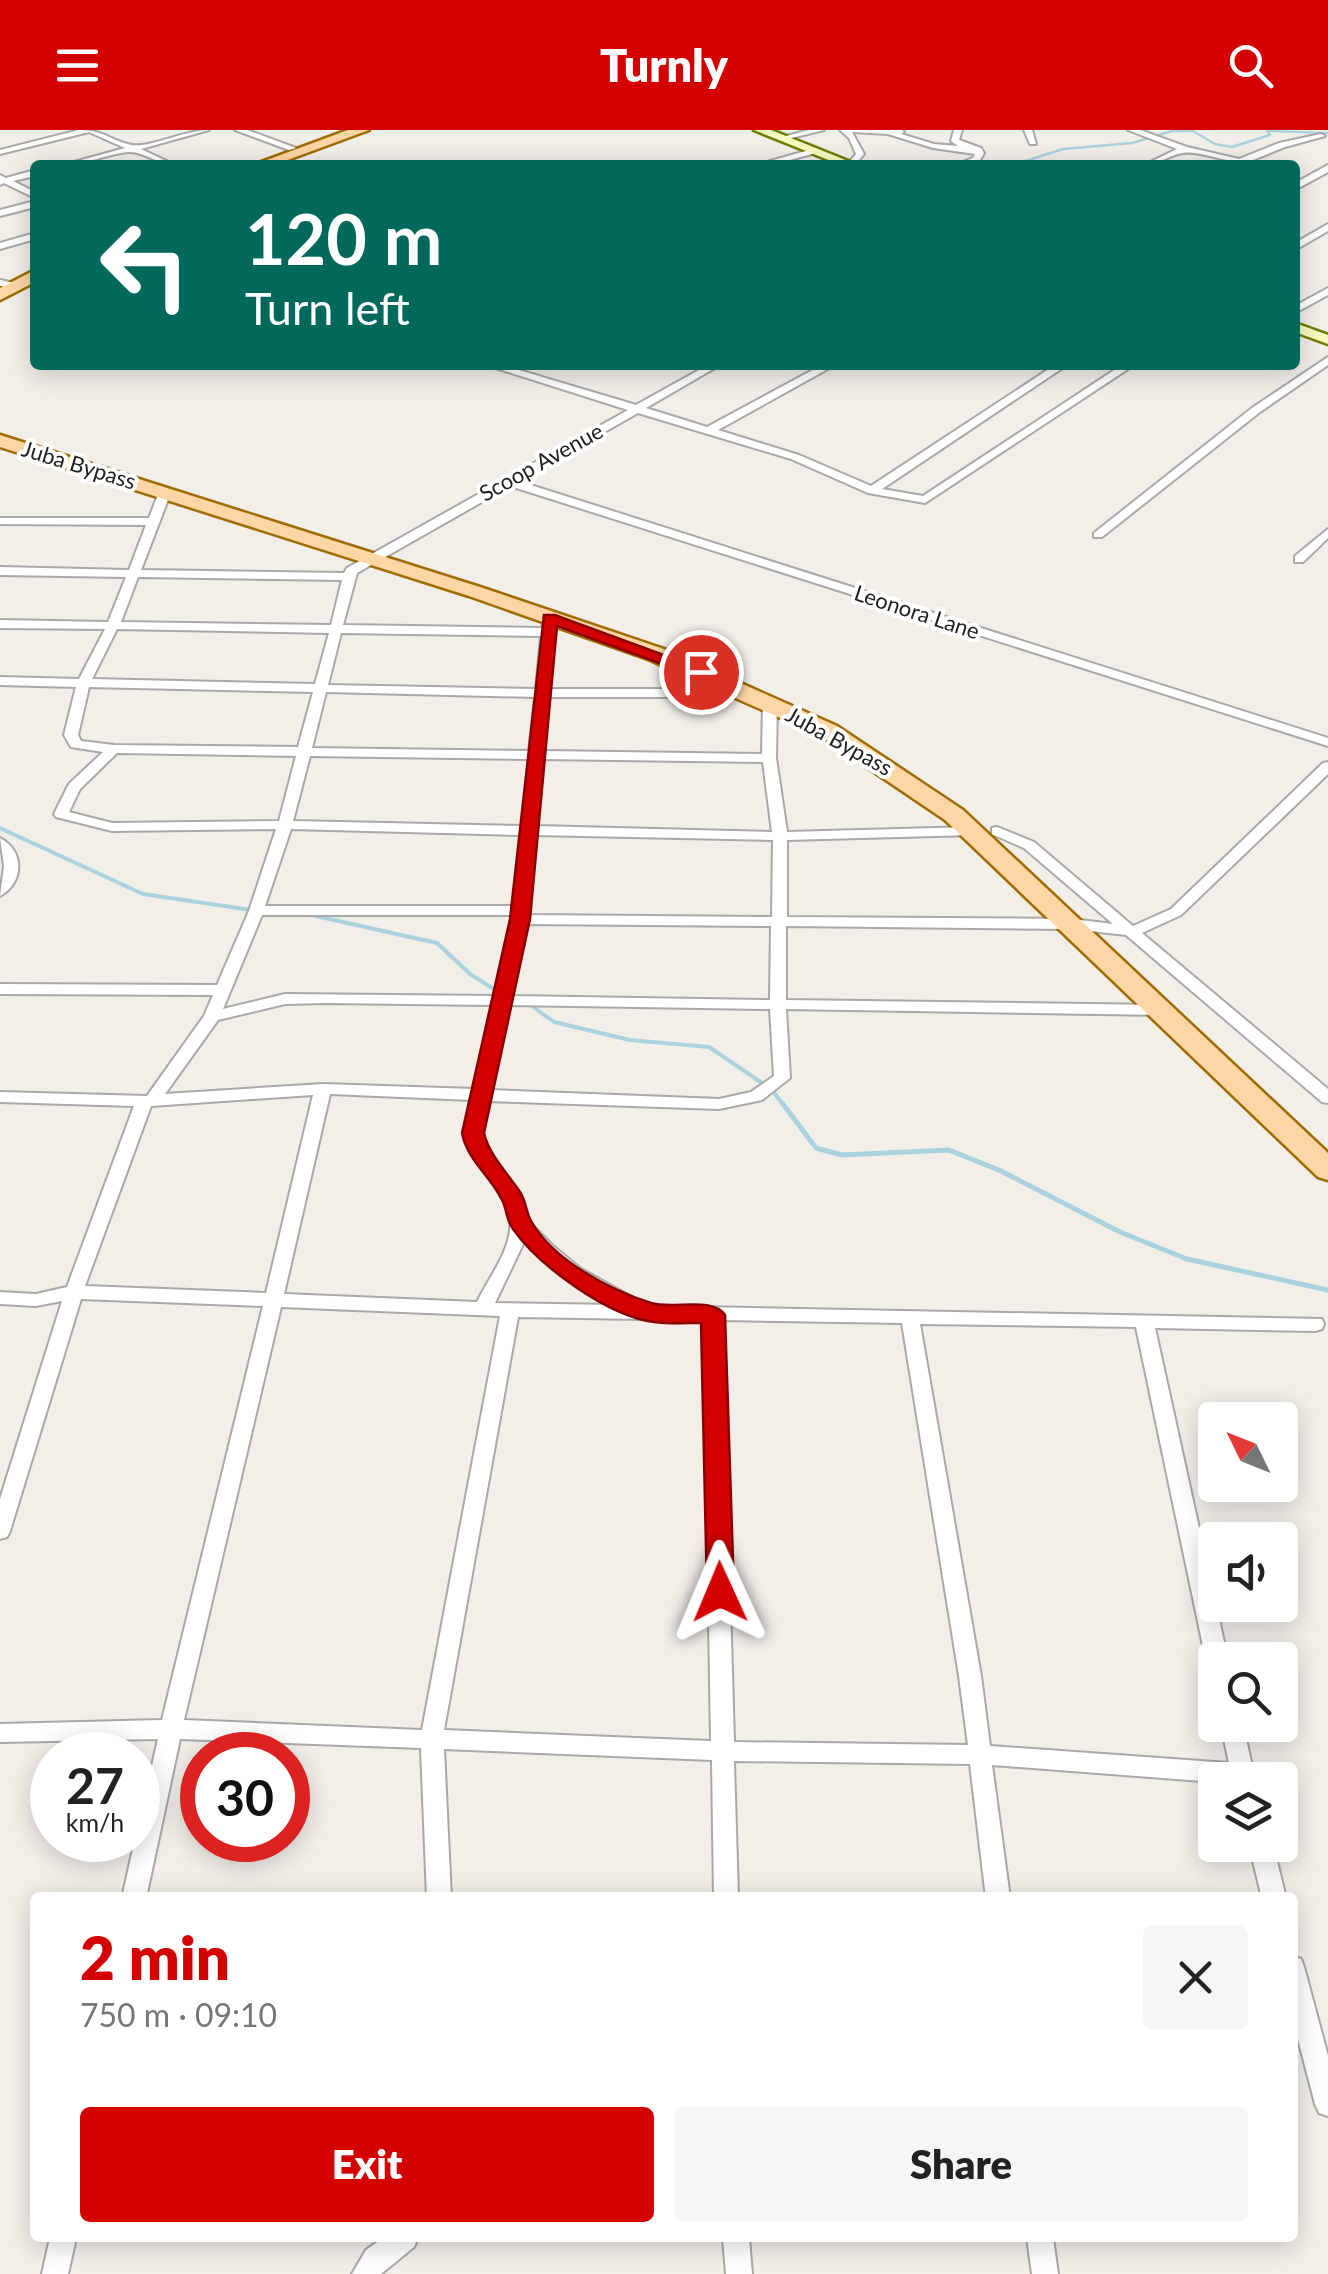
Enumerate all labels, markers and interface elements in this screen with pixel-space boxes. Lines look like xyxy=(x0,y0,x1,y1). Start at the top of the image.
icon: menu xyxy=(50,38,105,93)
text: Turnly xyxy=(600,38,728,92)
icon: search xyxy=(1223,38,1278,93)
text: 120 m xyxy=(245,196,442,280)
icon: left xyxy=(80,200,210,330)
text: Turn left xyxy=(245,281,410,335)
street label: Scoop Avenue xyxy=(474,417,607,507)
street label: Juba Bypass xyxy=(19,434,139,495)
street label: Leonora Lane xyxy=(851,579,983,644)
pin xyxy=(659,630,744,715)
icon: arrive xyxy=(674,645,729,700)
street label: Juba Bypass xyxy=(781,700,897,781)
north arrow xyxy=(1198,1402,1298,1502)
map controls xyxy=(1198,1402,1298,1862)
button: sound xyxy=(1198,1522,1298,1622)
position arrow xyxy=(668,1540,772,1644)
button: search xyxy=(1198,1642,1298,1742)
speed limit sign: 30 xyxy=(180,1732,310,1862)
text: 27 xyxy=(66,1755,124,1815)
button: layers xyxy=(1198,1762,1298,1862)
text: km/h xyxy=(66,1807,124,1837)
text: 2 min xyxy=(80,1921,230,1993)
button: close xyxy=(1143,1925,1248,2030)
text: 750 m · 09:10 xyxy=(80,1995,277,2034)
button: Exit xyxy=(80,2107,654,2222)
button: Share xyxy=(674,2107,1248,2222)

